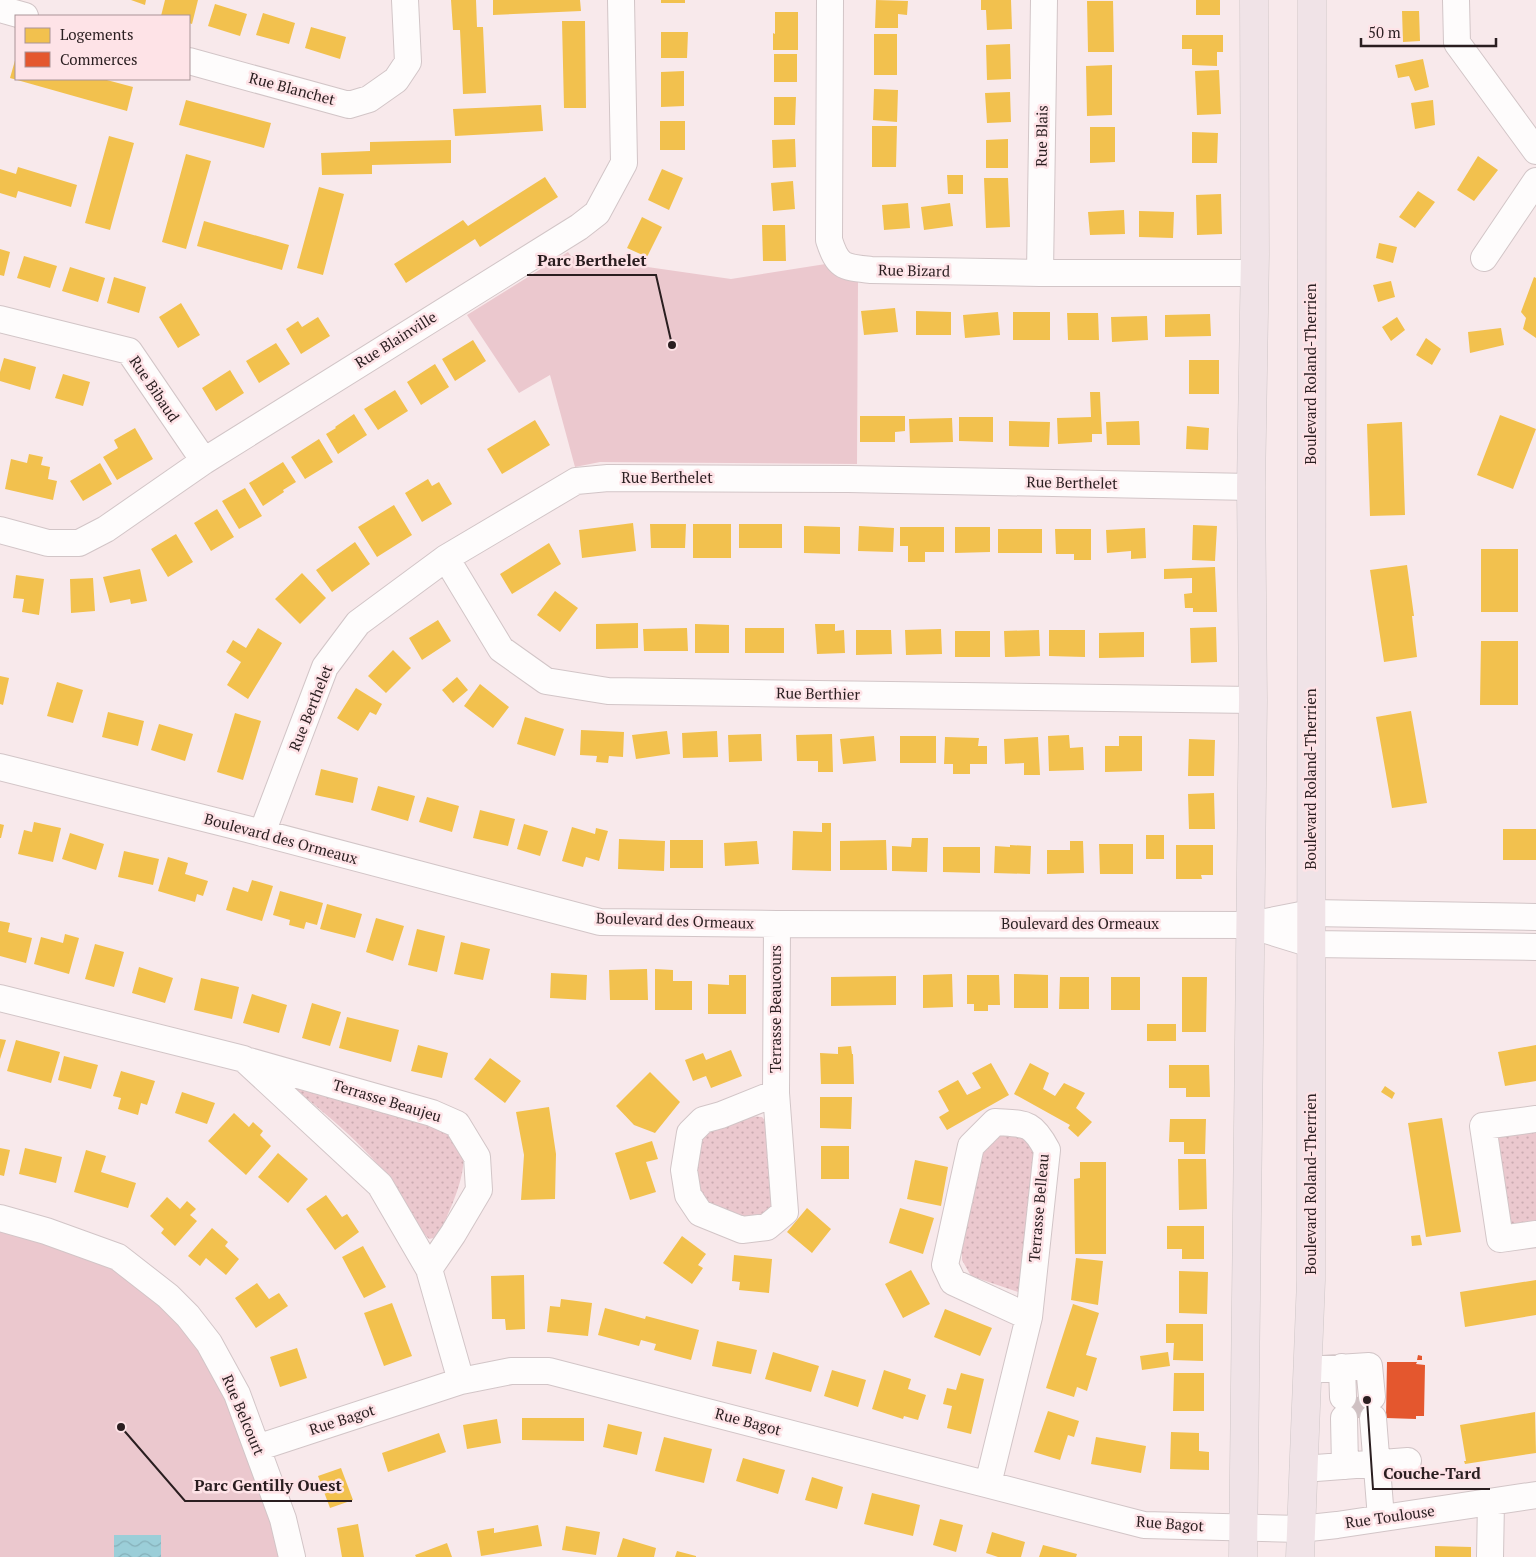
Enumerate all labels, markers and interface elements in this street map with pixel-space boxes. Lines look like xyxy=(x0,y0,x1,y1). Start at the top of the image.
legend xyxy=(15,15,190,80)
scale bar xyxy=(1361,15,1496,47)
text: 50 m xyxy=(1368,22,1401,42)
text: Logements xyxy=(60,24,133,44)
text: Commerces xyxy=(60,49,138,69)
street label: Rue Blanchet xyxy=(247,67,338,109)
street label: Rue Blais xyxy=(1030,105,1052,167)
callout: Parc Berthelet xyxy=(527,244,656,275)
text: Parc Berthelet xyxy=(537,249,647,271)
street label: Rue Bizard xyxy=(878,259,950,281)
street label: Boulevard Roland-Therrien xyxy=(1300,283,1320,465)
street label: Rue Blainville xyxy=(351,306,440,372)
street label: Rue Bibaud xyxy=(125,351,184,425)
street label: Rue Berthelet xyxy=(621,467,713,487)
street label: Rue Berthelet xyxy=(1026,471,1118,493)
street label: Rue Berthelet xyxy=(284,661,337,754)
street label: Rue Berthier xyxy=(776,682,860,704)
street label: Boulevard Roland-Therrien xyxy=(1300,688,1320,870)
street label: Boulevard des Ormeaux xyxy=(202,808,360,868)
street label: Boulevard des Ormeaux xyxy=(596,907,755,933)
street label: Boulevard des Ormeaux xyxy=(1001,913,1159,933)
street label: Terrasse Beaucours xyxy=(765,945,785,1073)
street label: Terrasse Beaujeu xyxy=(331,1074,444,1126)
street label: Boulevard Roland-Therrien xyxy=(1300,1093,1320,1275)
street label: Terrasse Belleau xyxy=(1023,1153,1053,1263)
street label: Rue Belcourt xyxy=(218,1371,270,1458)
street label: Rue Bagot xyxy=(306,1399,377,1439)
street label: Rue Bagot xyxy=(713,1403,784,1440)
callout: Couche-Tard xyxy=(1373,1458,1490,1489)
text: Couche-Tard xyxy=(1383,1462,1481,1484)
callout: Parc Gentilly Ouest xyxy=(185,1470,352,1501)
text: Parc Gentilly Ouest xyxy=(194,1474,342,1496)
street label: Rue Toulouse xyxy=(1344,1500,1436,1532)
street label: Rue Bagot xyxy=(1136,1511,1205,1535)

